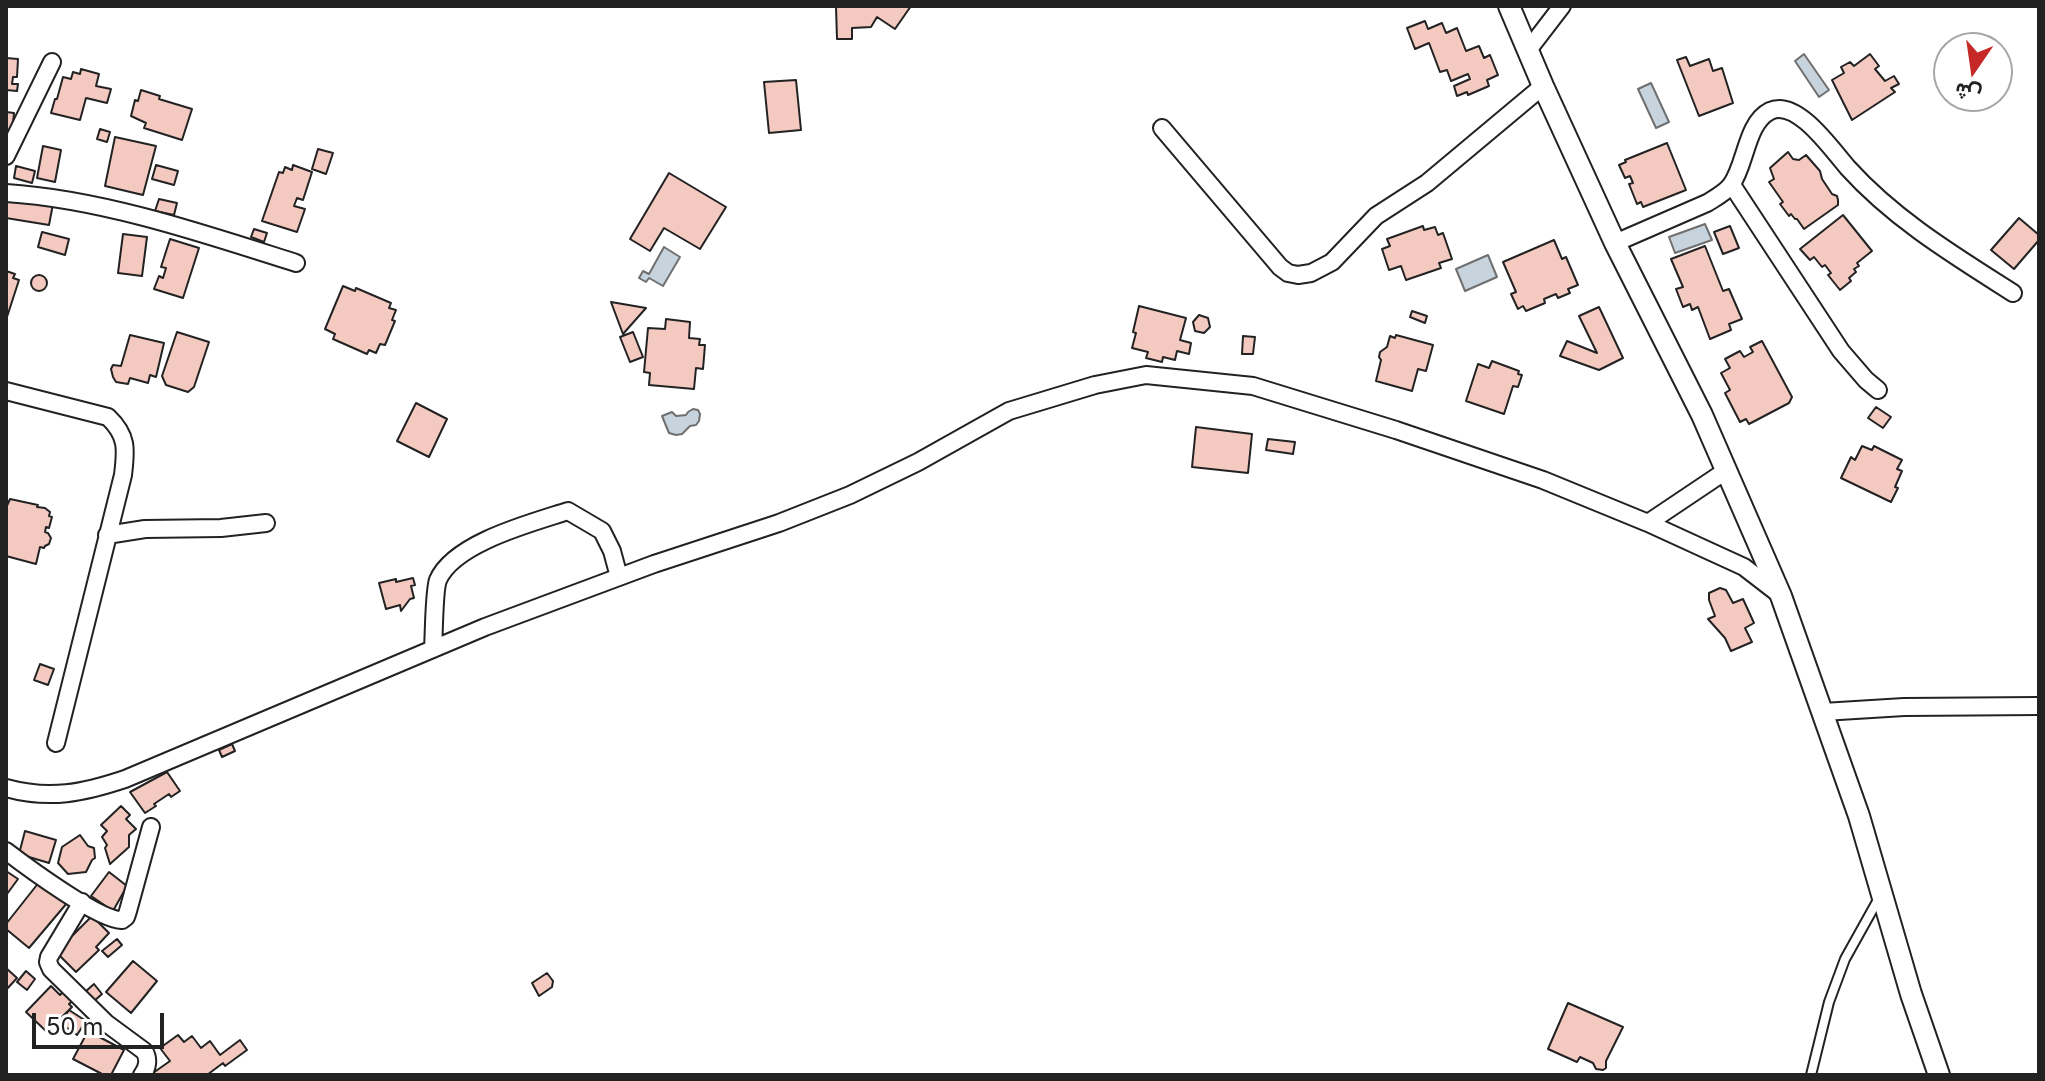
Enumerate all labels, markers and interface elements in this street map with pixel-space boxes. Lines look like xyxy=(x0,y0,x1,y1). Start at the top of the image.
north arrow xyxy=(1933,32,2013,112)
text: ش xyxy=(1952,78,1984,109)
scale bar xyxy=(36,997,168,1047)
text: 50 m xyxy=(46,1012,104,1041)

